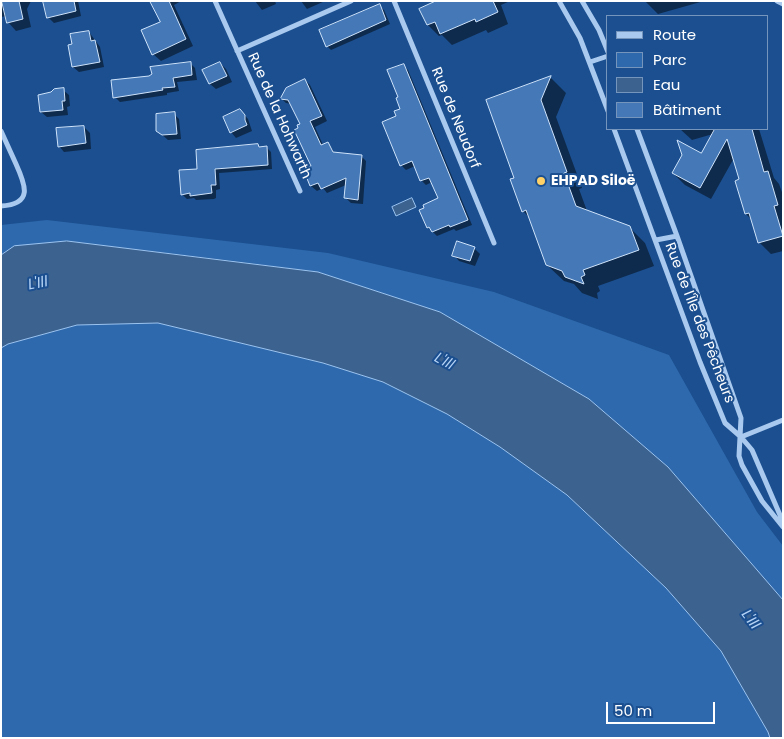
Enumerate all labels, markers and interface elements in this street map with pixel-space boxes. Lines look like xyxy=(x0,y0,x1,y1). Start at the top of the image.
legend xyxy=(606,15,769,130)
text: Route xyxy=(653,24,696,45)
text: Parc xyxy=(653,49,687,70)
street label: Rue de la Hohwarth xyxy=(244,50,314,182)
street label: Rue de Neudorf xyxy=(427,65,483,171)
text: Eau xyxy=(653,74,680,95)
text: Bâtiment xyxy=(653,99,721,120)
place label: EHPAD Siloë xyxy=(551,173,635,189)
marker: EHPAD Siloë xyxy=(535,175,547,187)
street label: Rue de l'Île des Pêcheurs xyxy=(661,240,737,406)
water label: L'Ill xyxy=(26,273,50,295)
water label: L'Ill xyxy=(431,349,457,375)
water label: L'Ill xyxy=(737,607,763,633)
scale bar xyxy=(609,692,718,724)
text: 50 m xyxy=(614,700,652,721)

